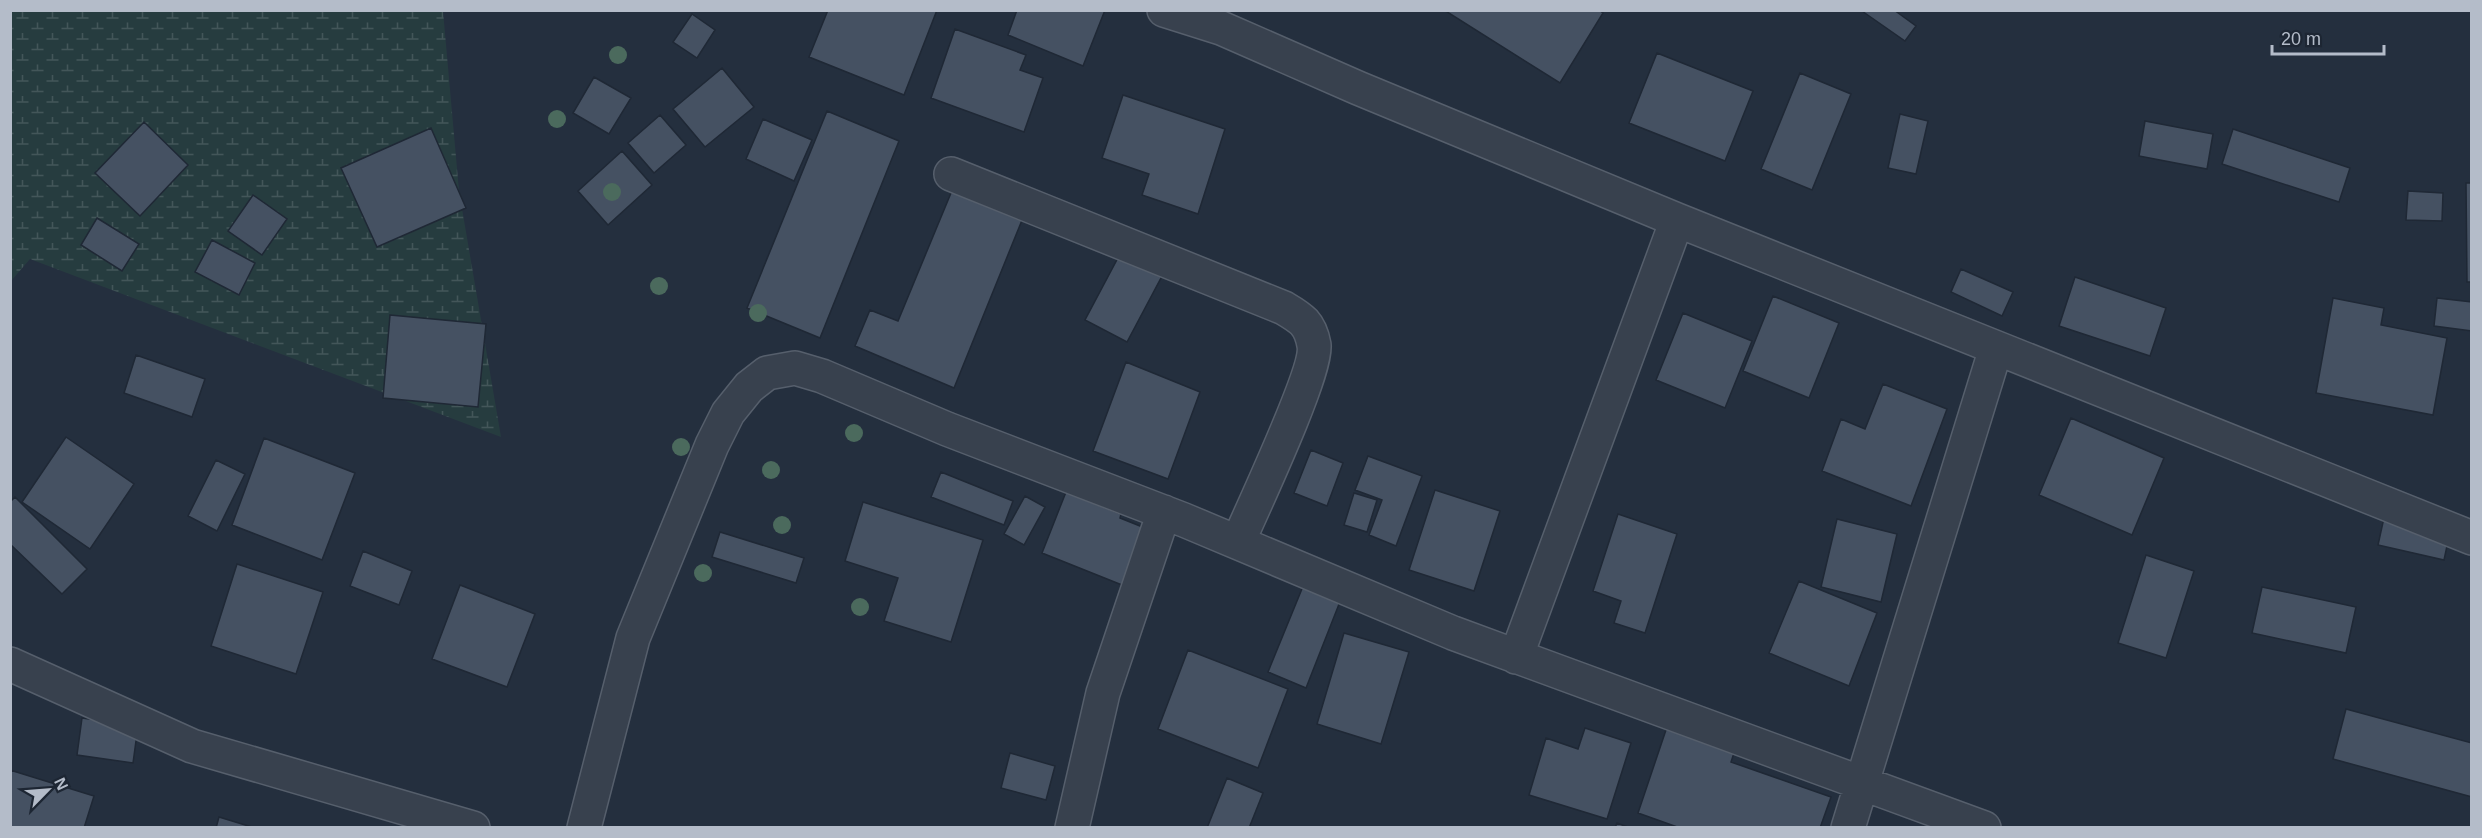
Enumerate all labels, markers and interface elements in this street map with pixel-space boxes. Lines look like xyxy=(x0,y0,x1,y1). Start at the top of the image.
scale bar xyxy=(2272,18,2384,56)
text: 20 m xyxy=(2281,29,2321,49)
north arrow xyxy=(18,760,78,820)
text: N xyxy=(51,775,71,793)

